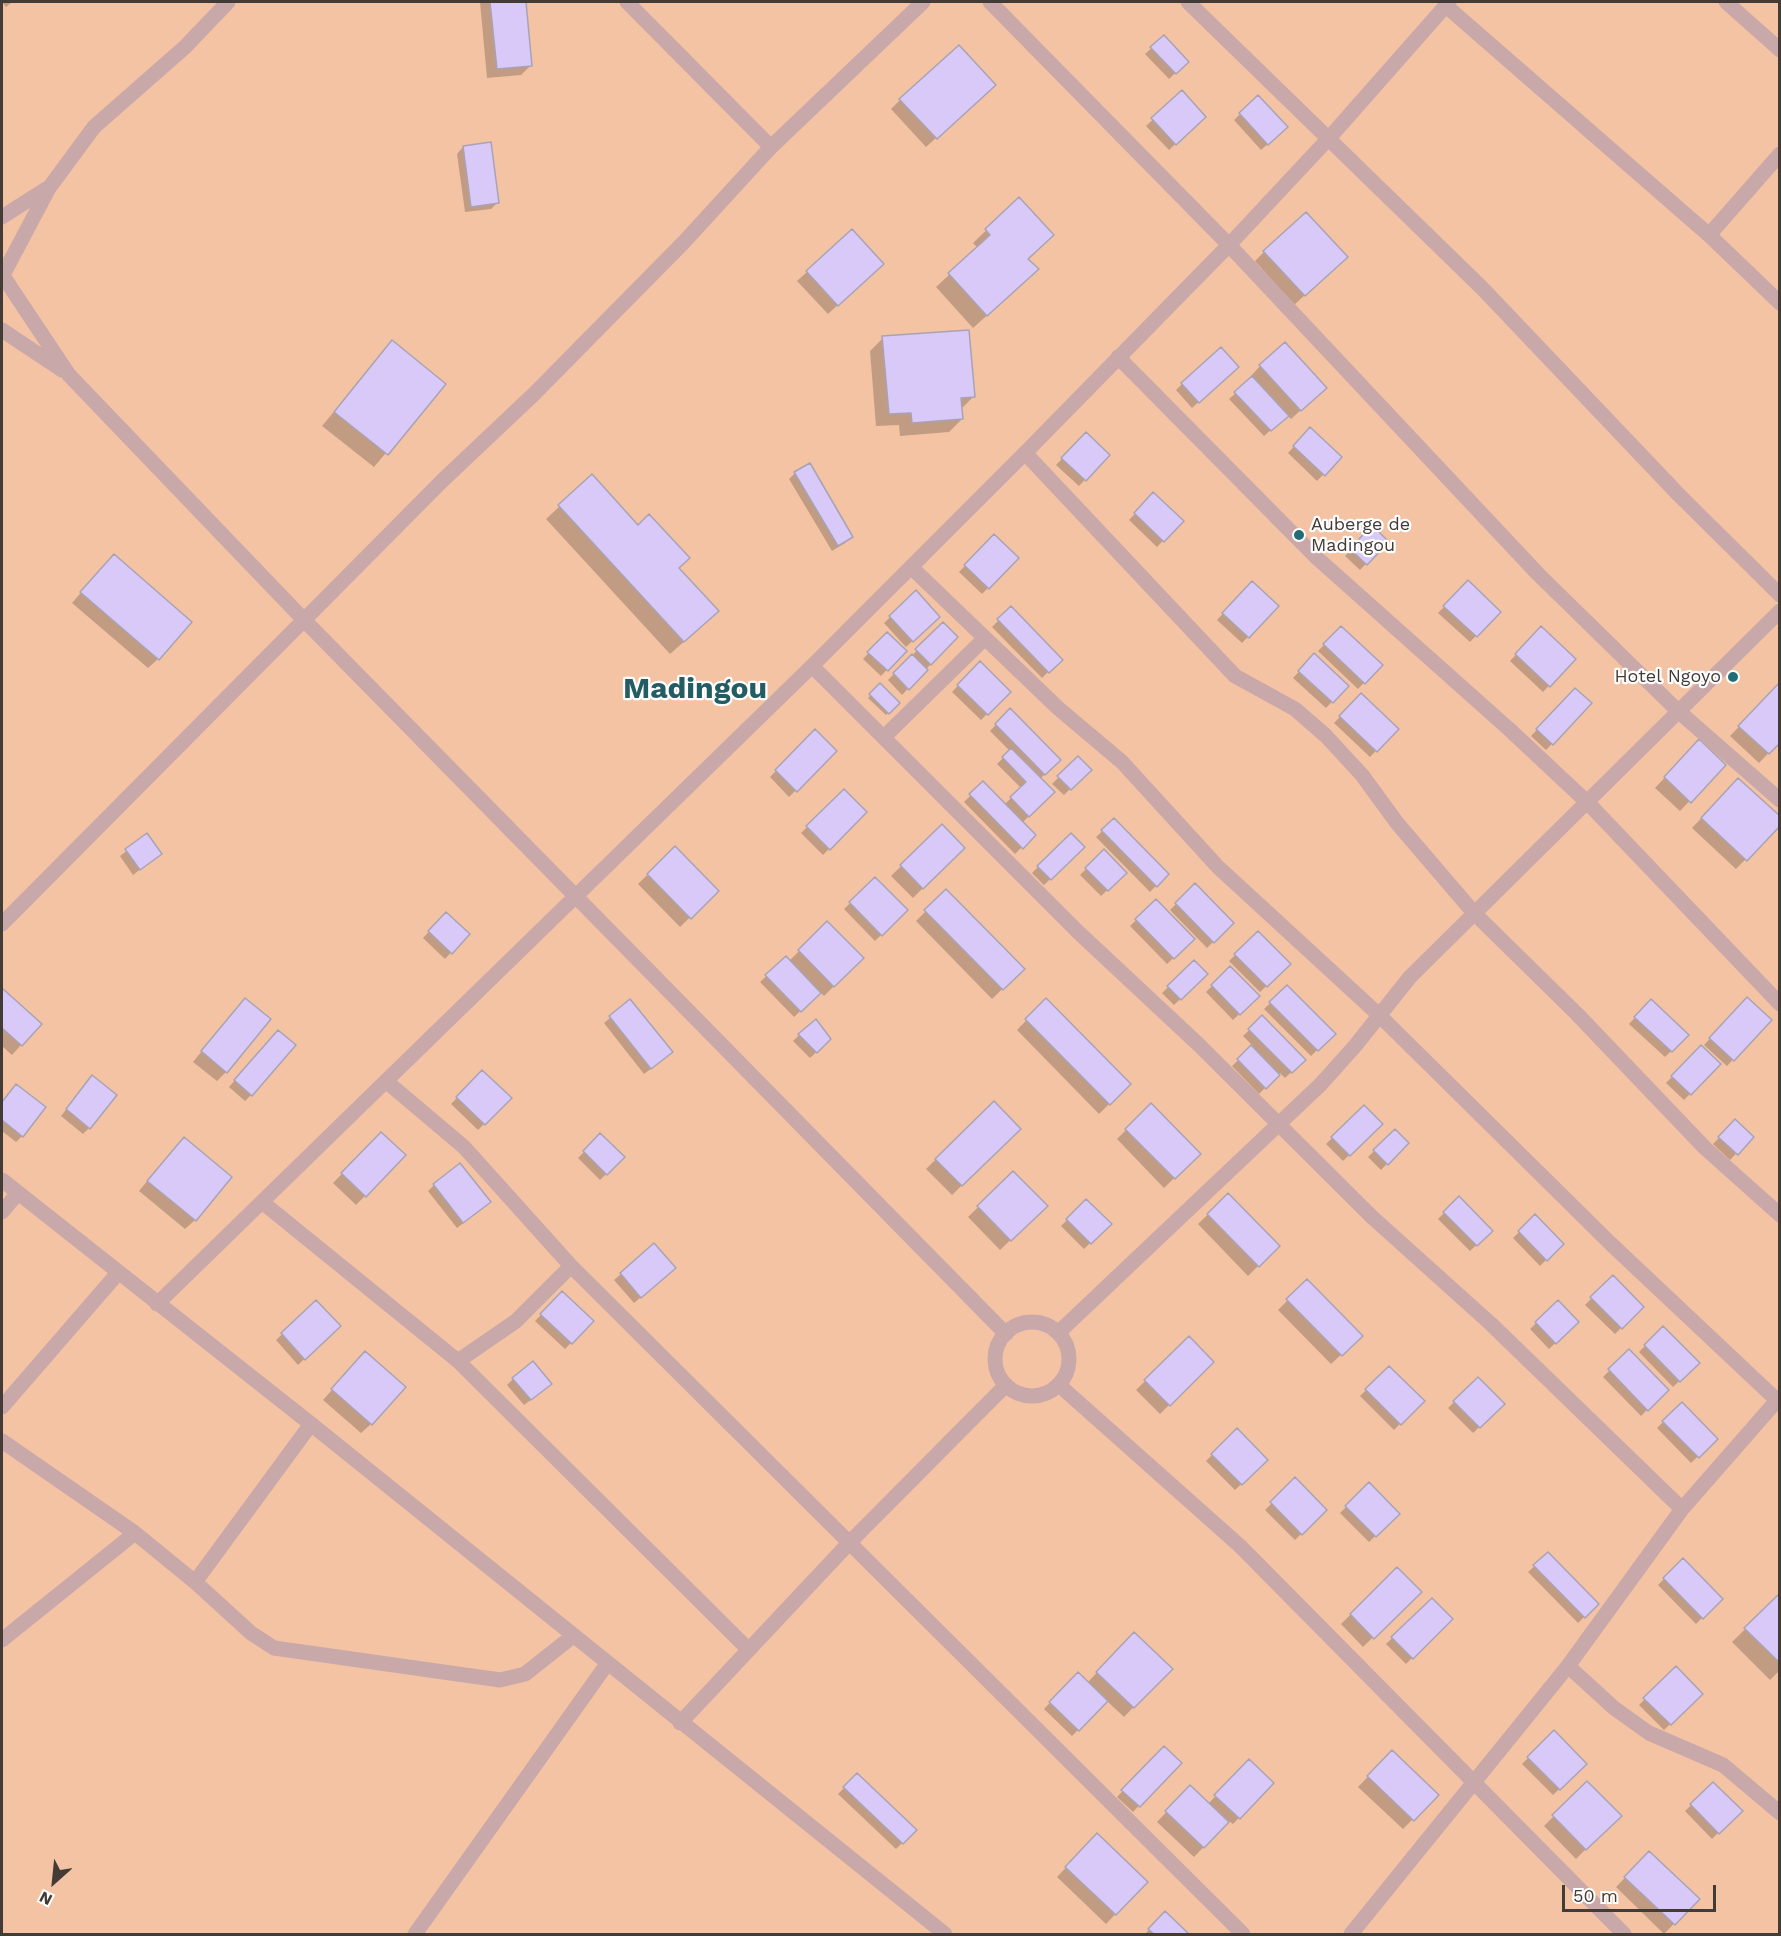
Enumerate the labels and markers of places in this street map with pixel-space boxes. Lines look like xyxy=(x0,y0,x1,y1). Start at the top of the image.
place label: Auberge de Madingou xyxy=(1311,514,1410,556)
marker: Auberge de Madingou xyxy=(1292,528,1306,542)
place label: Hotel Ngoyo xyxy=(1615,666,1721,688)
marker: Hotel Ngoyo xyxy=(1726,670,1740,684)

